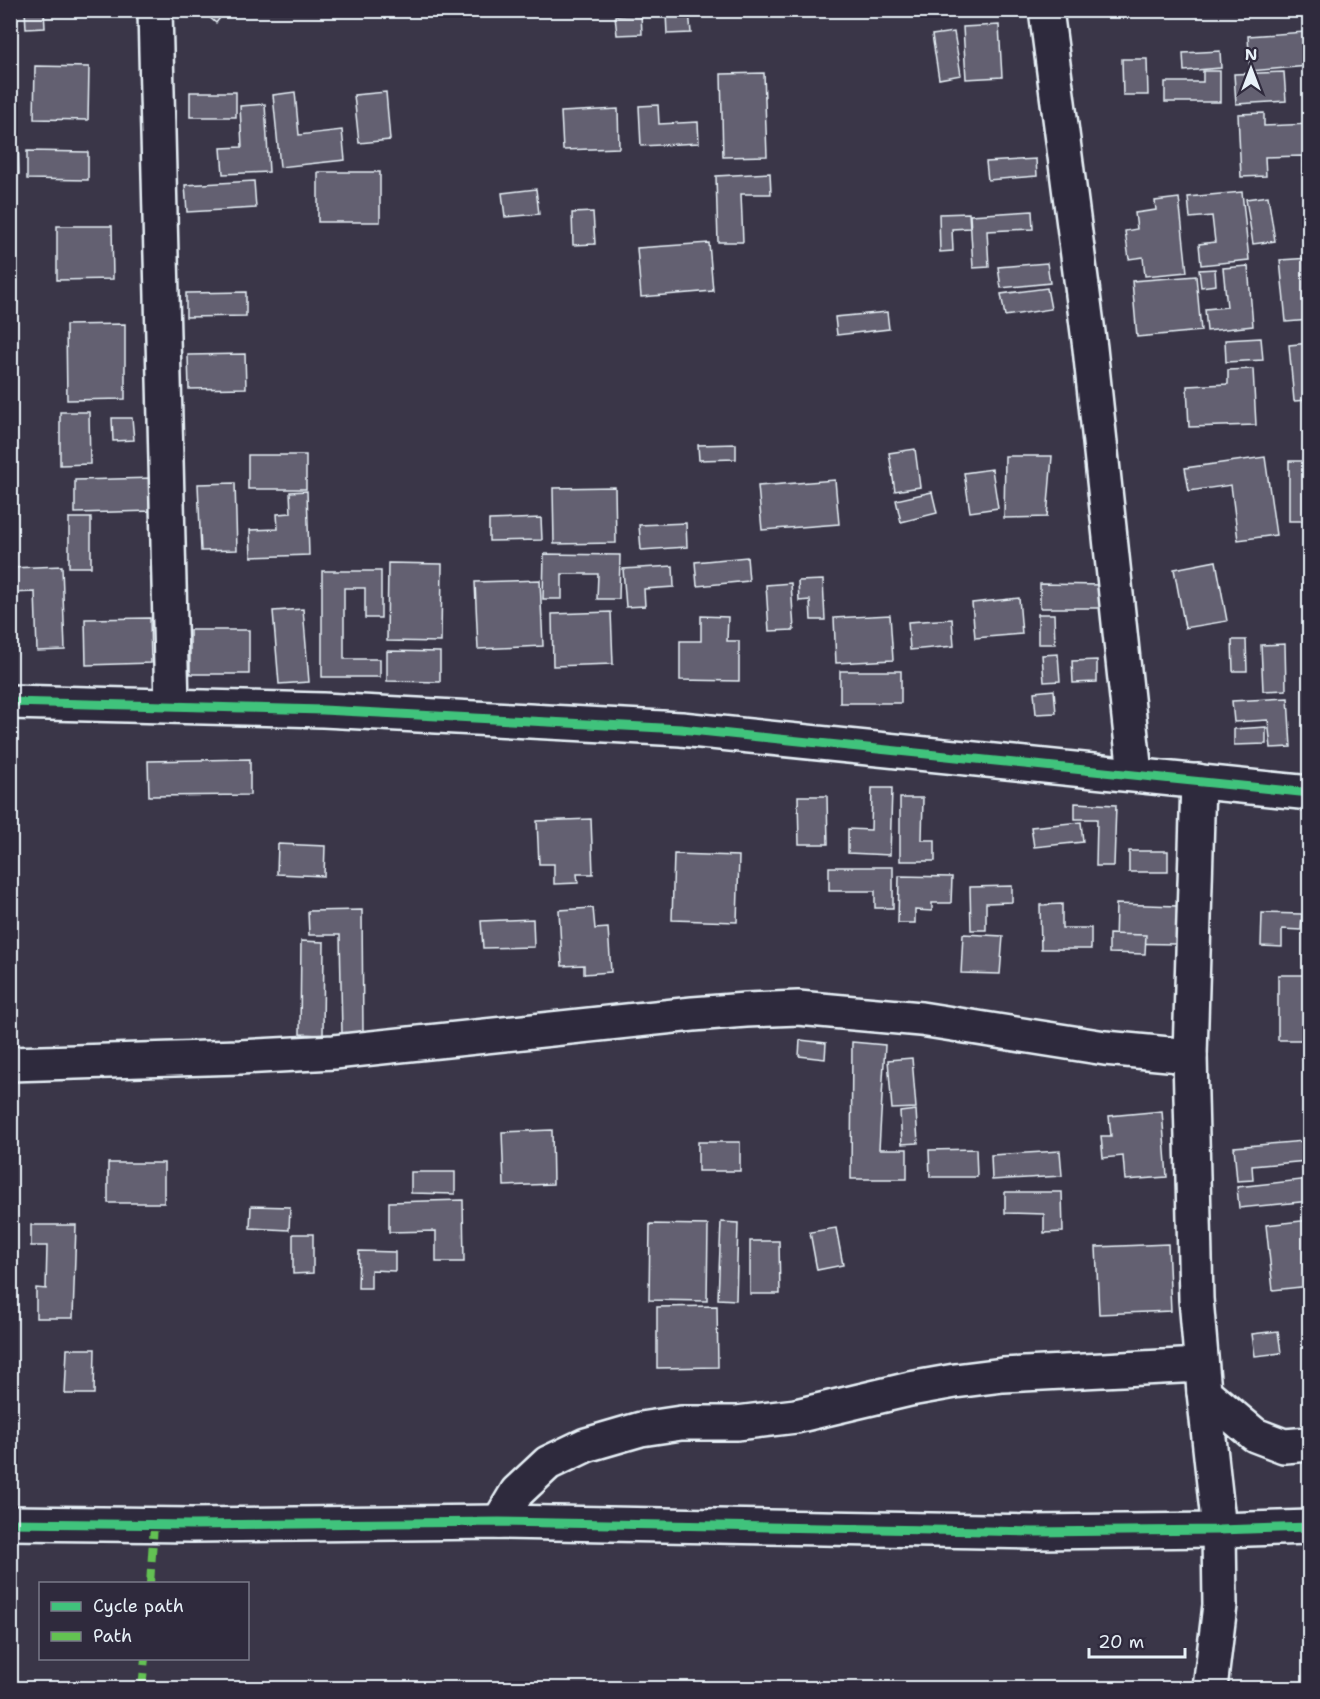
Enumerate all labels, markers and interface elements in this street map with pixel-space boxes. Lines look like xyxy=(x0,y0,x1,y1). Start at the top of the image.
north arrow xyxy=(1221,39,1281,99)
text: N xyxy=(1245,44,1257,65)
legend xyxy=(39,1582,249,1660)
text: Cycle path xyxy=(93,1594,184,1618)
scale bar xyxy=(1089,1621,1185,1659)
text: Path xyxy=(93,1624,132,1648)
text: 20 m xyxy=(1098,1630,1144,1654)

